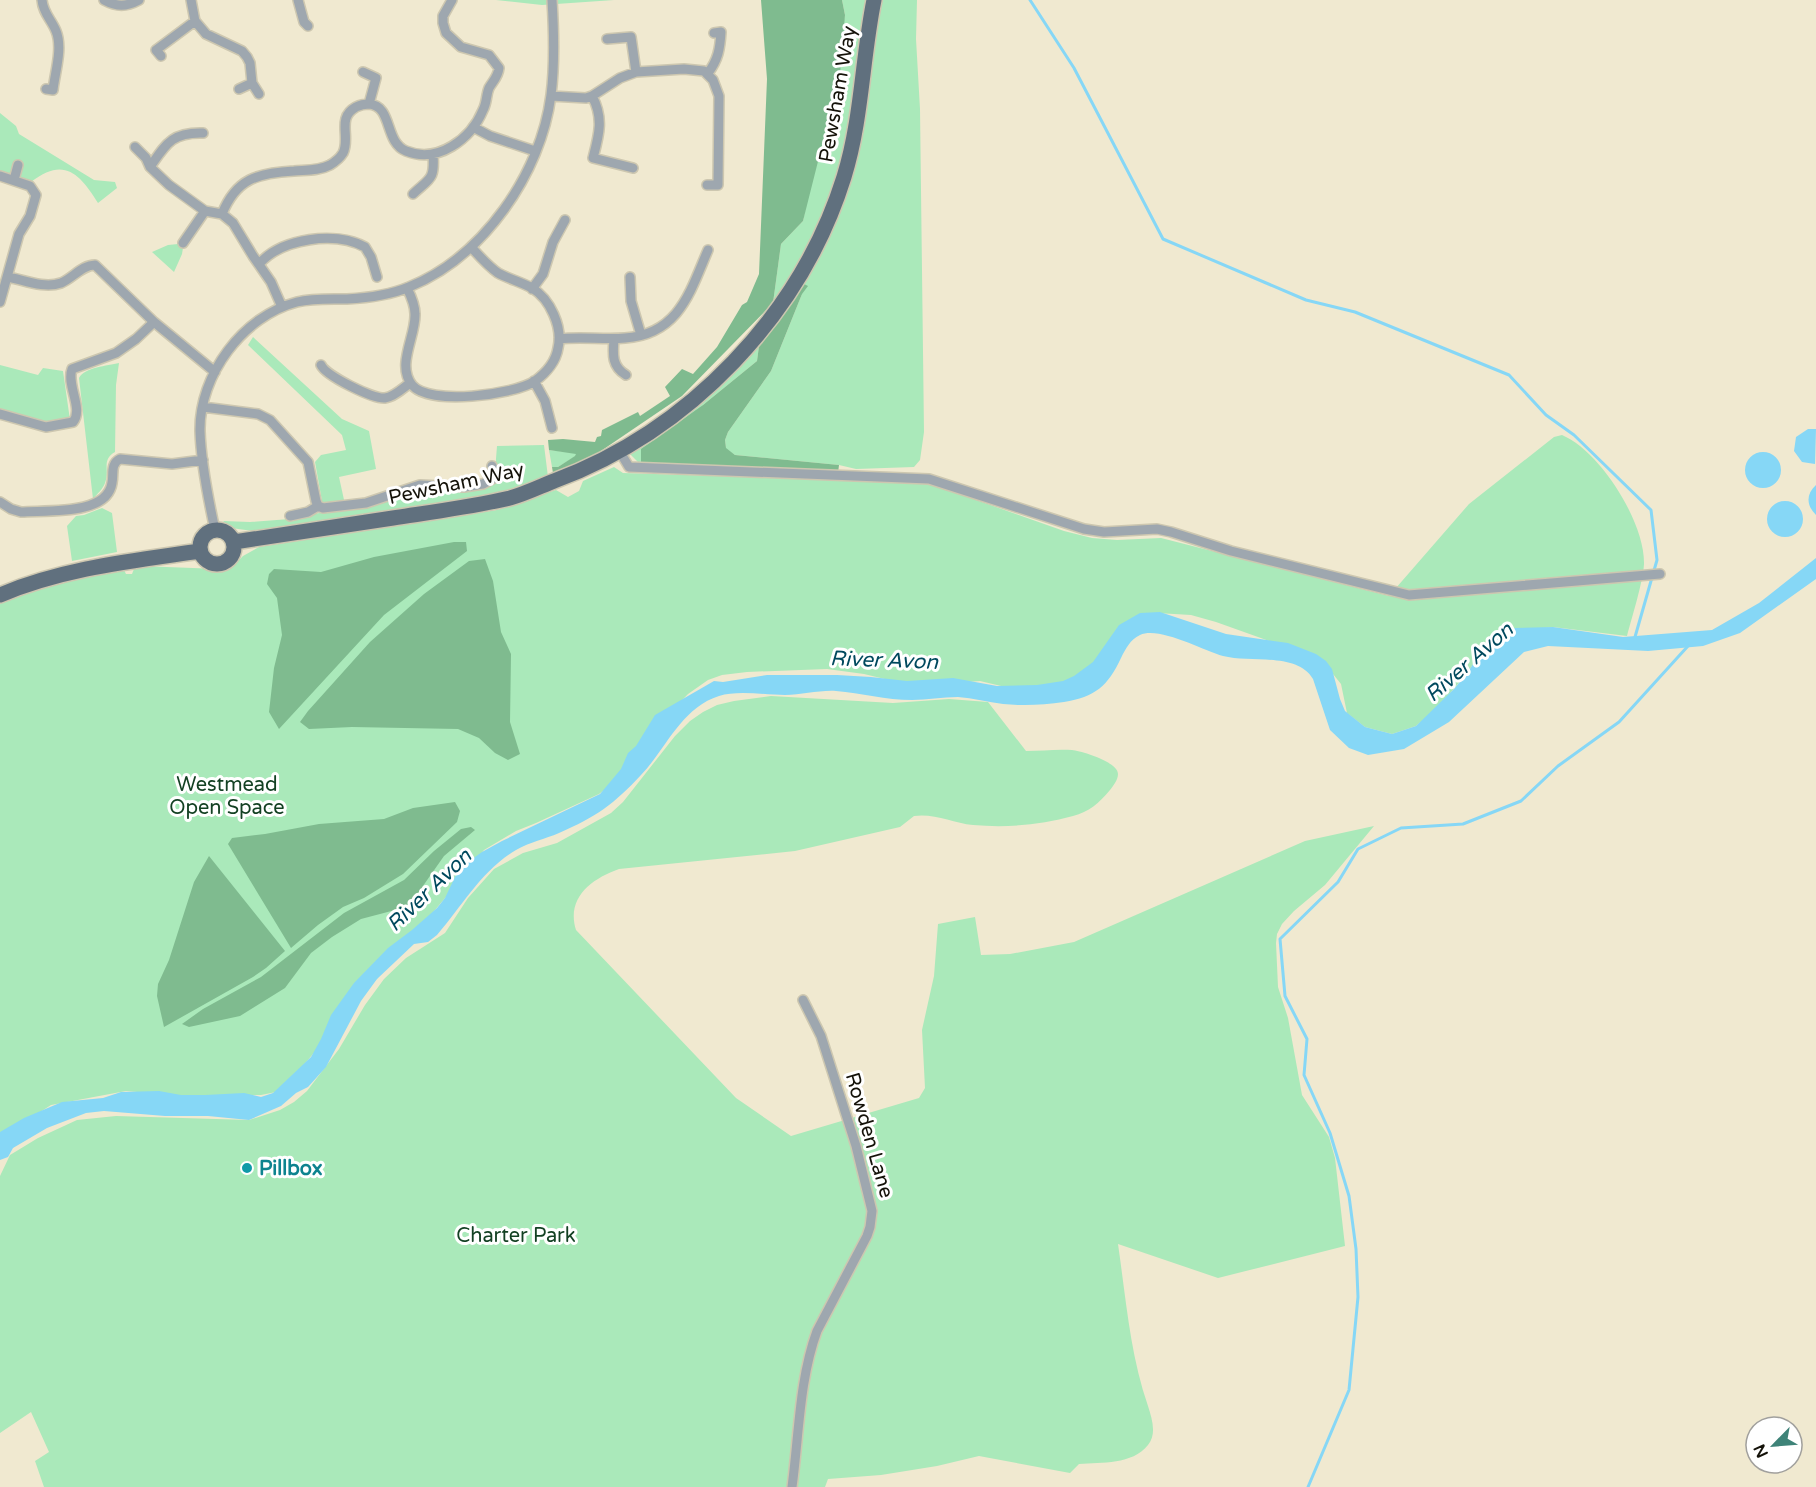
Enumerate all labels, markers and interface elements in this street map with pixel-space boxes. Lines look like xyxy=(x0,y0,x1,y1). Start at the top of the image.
street label: Pewsham Way xyxy=(814,24,862,164)
street label: Pewsham Way xyxy=(386,458,526,510)
water label: River Avon xyxy=(1420,617,1519,707)
water label: River Avon xyxy=(830,646,940,675)
park label: Westmead Open Space xyxy=(169,773,285,820)
water label: River Avon xyxy=(382,843,478,937)
street label: Rowden Lane xyxy=(840,1070,898,1201)
place label: Pillbox xyxy=(259,1157,323,1181)
marker: Pillbox xyxy=(240,1161,254,1175)
park label: Charter Park xyxy=(456,1224,576,1248)
north arrow xyxy=(1744,1415,1804,1475)
text: N xyxy=(1750,1441,1773,1461)

